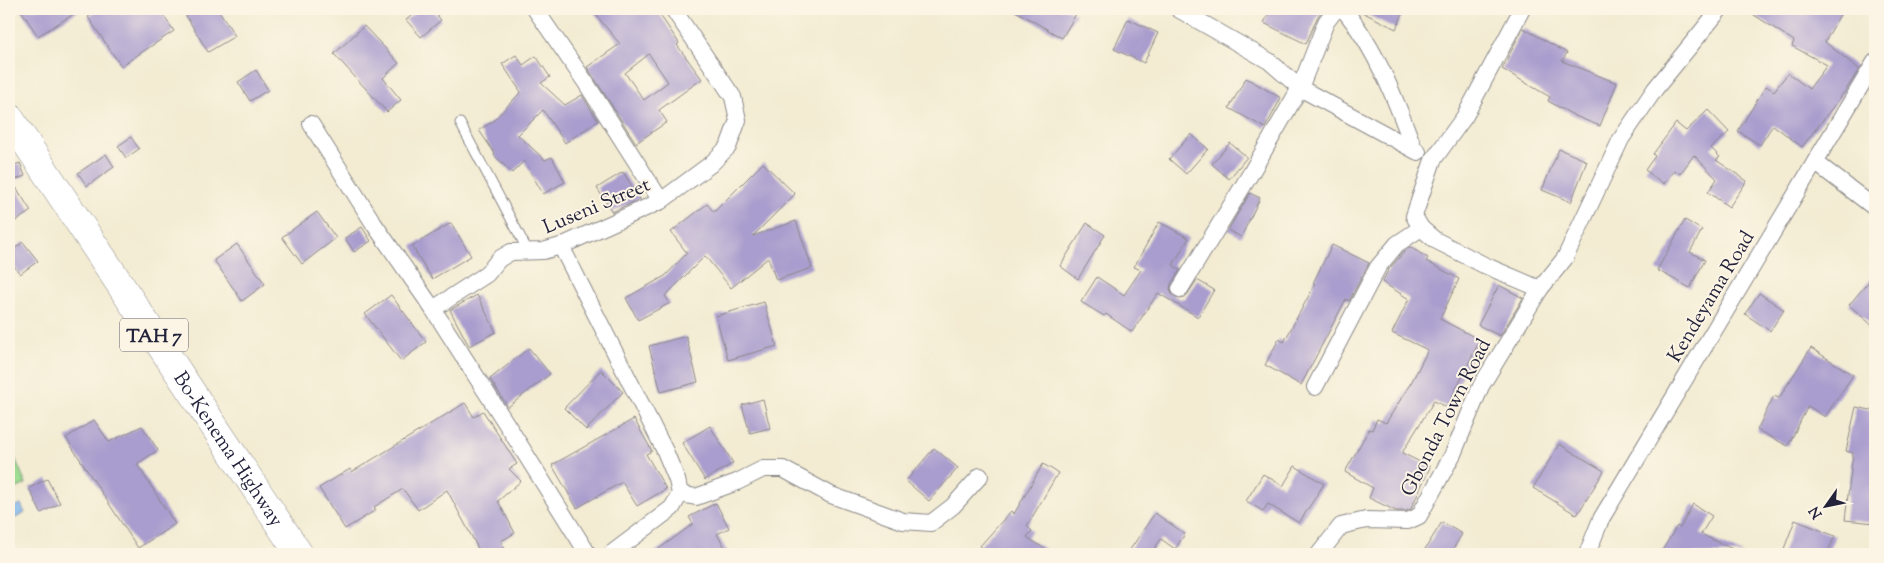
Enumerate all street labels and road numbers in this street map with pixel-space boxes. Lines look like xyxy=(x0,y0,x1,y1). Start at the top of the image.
street label: Luseni Street xyxy=(539,172,655,243)
street label: Kendeyama Road xyxy=(1661,226,1763,369)
road number: TAH 7 xyxy=(120,318,188,352)
street label: Gbonda Town Road xyxy=(1395,334,1500,502)
street label: Bo-Kenema Highway xyxy=(165,367,289,533)

